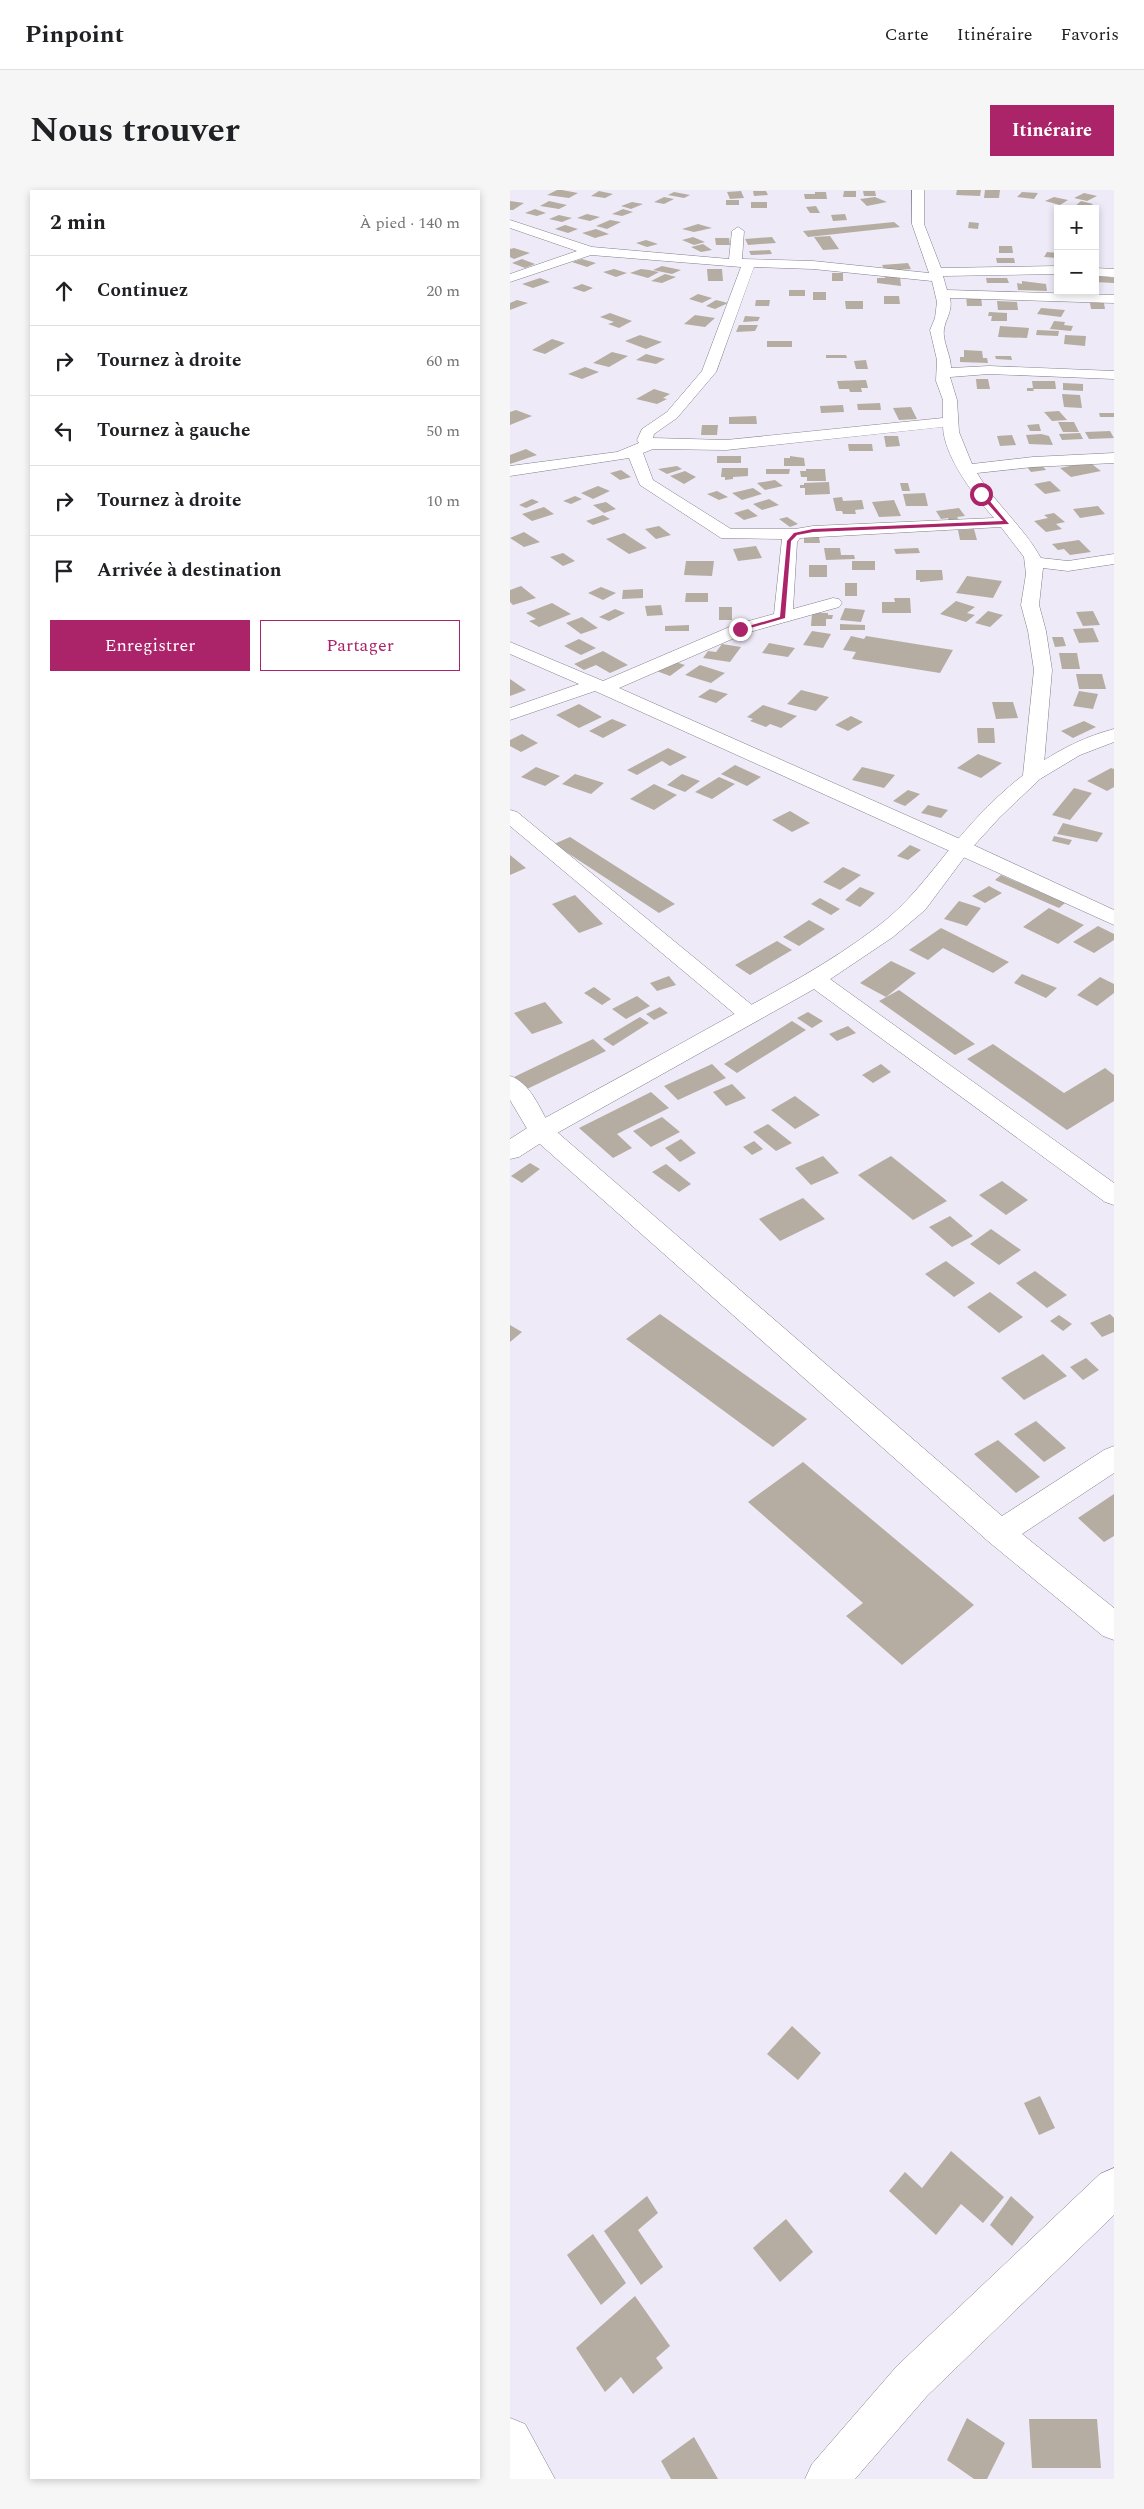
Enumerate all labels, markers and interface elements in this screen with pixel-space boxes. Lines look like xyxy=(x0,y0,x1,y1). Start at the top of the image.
text: Pinpoint xyxy=(25,17,124,53)
text: Carte xyxy=(885,21,929,48)
text: Itinéraire xyxy=(957,21,1033,48)
text: Favoris xyxy=(1061,21,1119,48)
text: Nous trouver xyxy=(30,104,240,157)
button: Itinéraire xyxy=(990,105,1114,156)
map controls xyxy=(1054,205,1099,295)
button: + xyxy=(1054,205,1099,250)
text: 2 min xyxy=(50,207,106,239)
text: À pied · 140 m xyxy=(359,211,460,235)
button: − xyxy=(1054,250,1099,295)
text: Continuez xyxy=(97,276,188,305)
icon: ahead xyxy=(50,277,78,305)
text: 20 m xyxy=(426,279,460,303)
text: Tournez à droite xyxy=(97,346,241,375)
icon: right xyxy=(50,347,78,375)
text: 60 m xyxy=(426,349,460,373)
text: Tournez à gauche xyxy=(97,416,250,445)
icon: left xyxy=(50,417,78,445)
text: 50 m xyxy=(426,419,460,443)
route start xyxy=(970,483,993,506)
text: Tournez à droite xyxy=(97,486,241,515)
icon: right xyxy=(50,487,78,515)
text: 10 m xyxy=(426,489,460,513)
text: Arrivée à destination xyxy=(97,556,281,585)
icon: arrive xyxy=(50,557,78,585)
route end xyxy=(729,618,752,641)
button: Enregistrer xyxy=(50,620,250,671)
button: Partager xyxy=(260,620,460,671)

